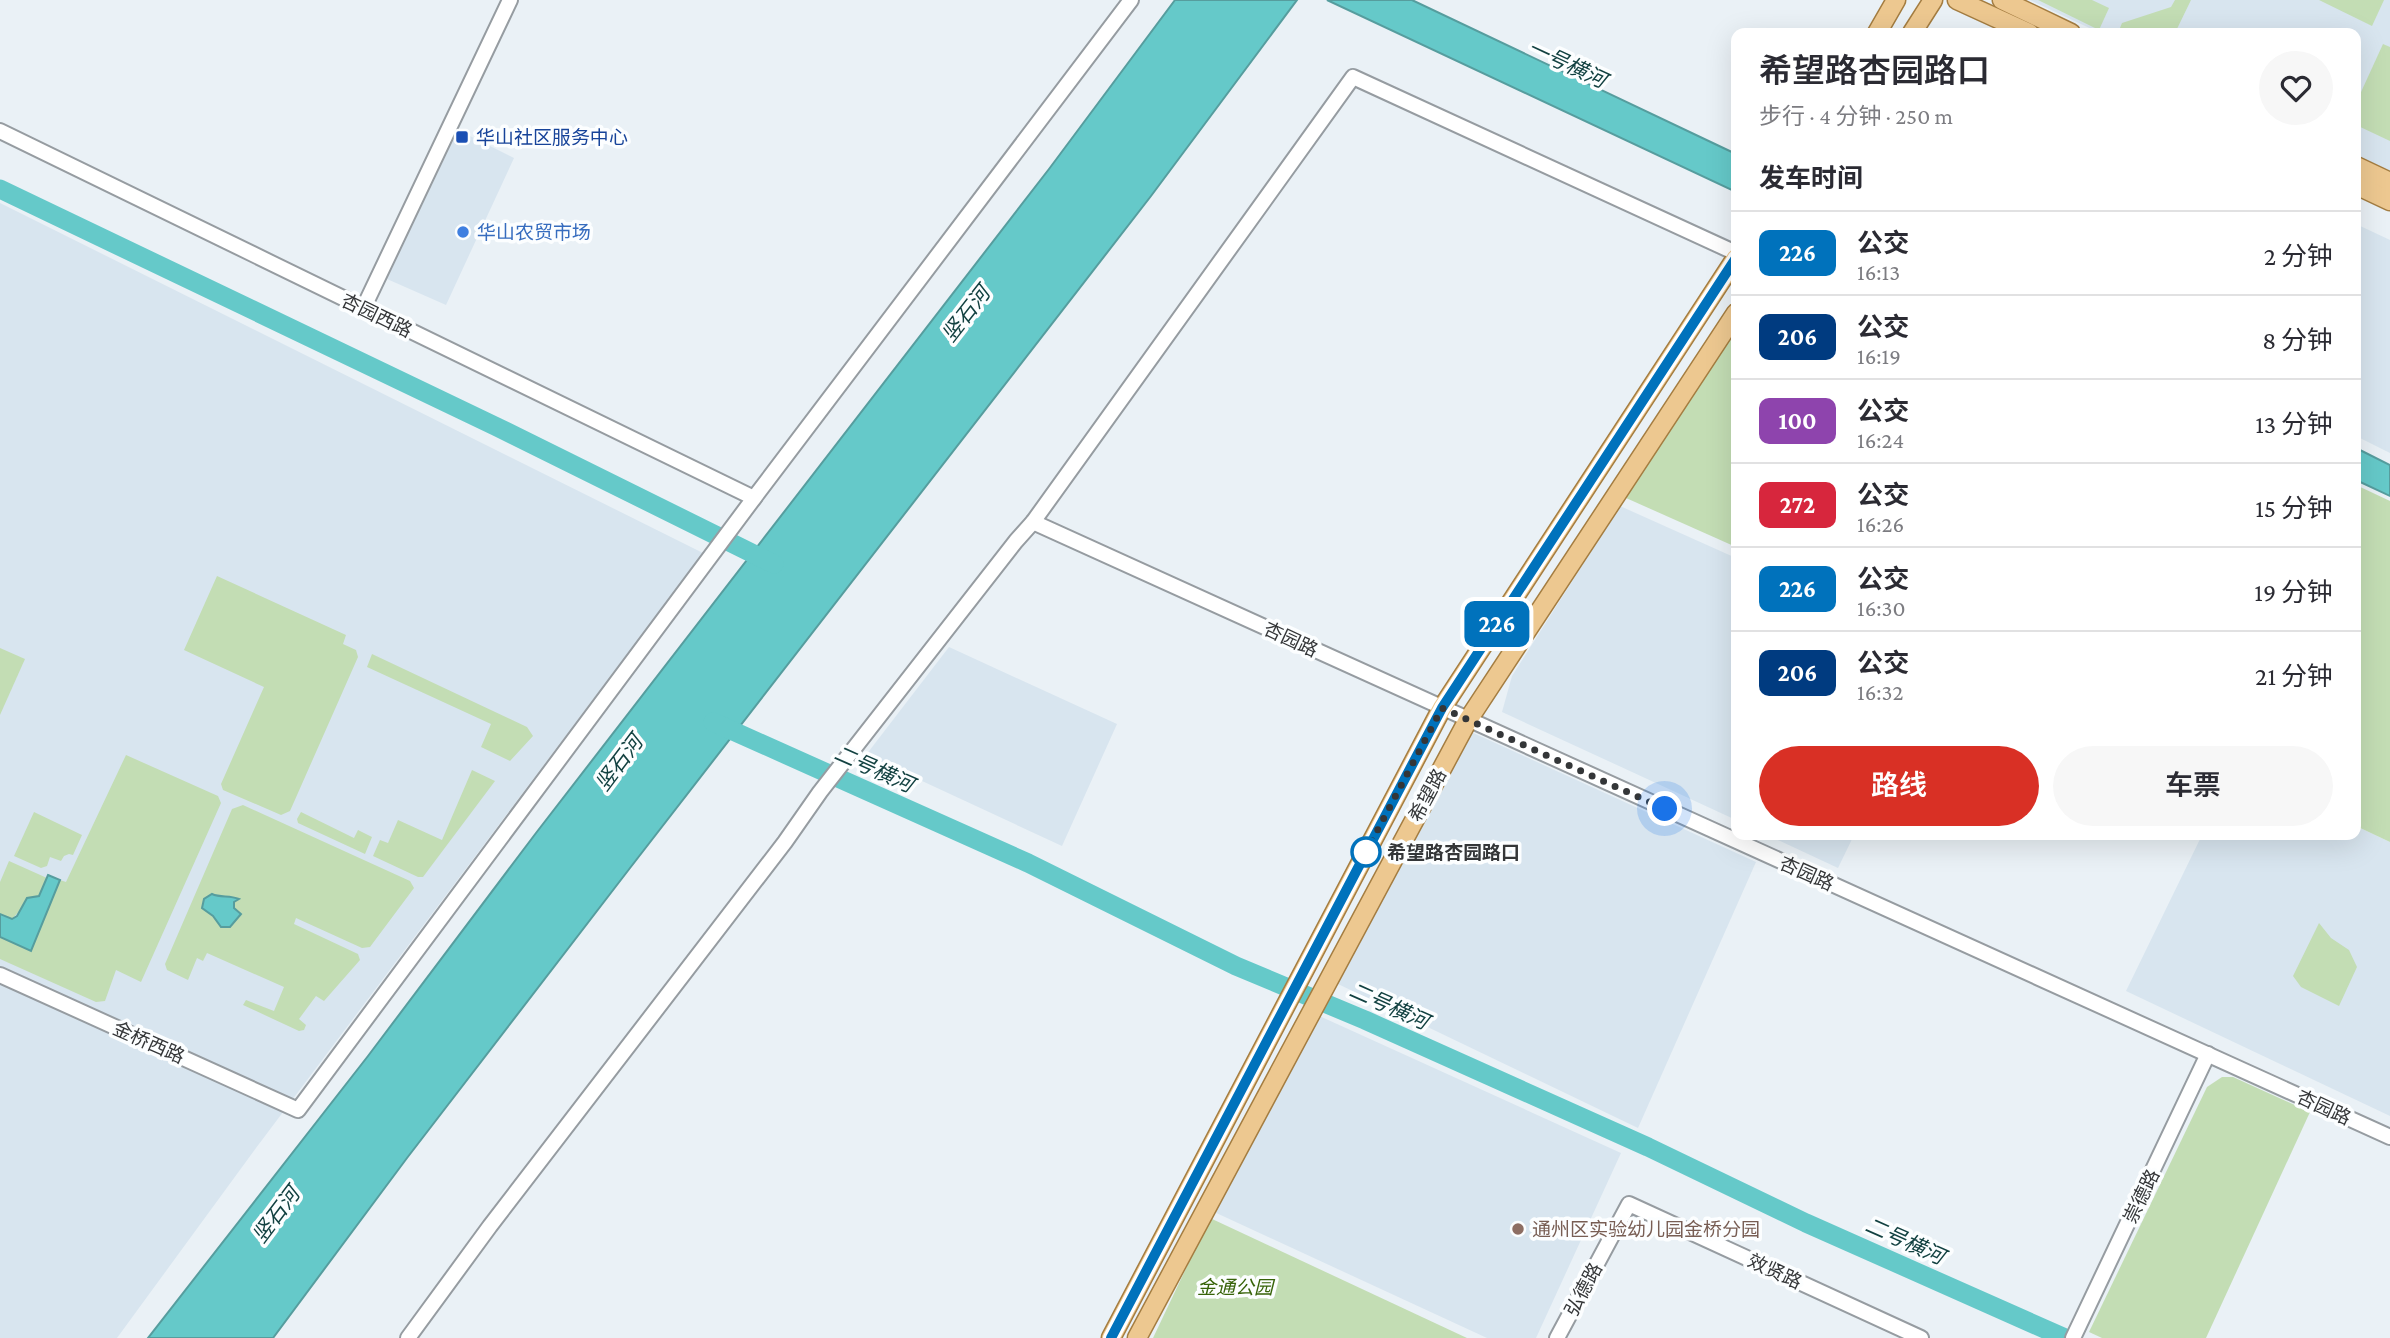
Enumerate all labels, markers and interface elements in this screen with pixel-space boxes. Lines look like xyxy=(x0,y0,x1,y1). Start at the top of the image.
water label: 一号横河 xyxy=(1524,35,1614,94)
button: heart xyxy=(2259,51,2333,125)
text: 希望路杏园路口 xyxy=(1759,52,1990,89)
text: 步行 · 4 分钟 · 250 m xyxy=(1759,103,1953,129)
place label: 华山社区服务中心 xyxy=(476,127,628,148)
marker: 华山社区服务中心 xyxy=(454,129,470,145)
text: 发车时间 xyxy=(1759,164,1863,193)
place label: 华山农贸市场 xyxy=(477,222,591,243)
marker: 华山农贸市场 xyxy=(455,224,471,240)
text: 公交 xyxy=(1857,229,1909,258)
text: 226 xyxy=(1779,239,1816,266)
text: 2 分钟 xyxy=(2264,242,2333,271)
text: 16:13 xyxy=(1857,259,1900,285)
water label: 竖石河 xyxy=(937,279,997,346)
street label: 杏园西路 xyxy=(338,289,416,342)
text: 公交 xyxy=(1857,313,1909,342)
text: 206 xyxy=(1778,323,1817,350)
text: 8 分钟 xyxy=(2262,326,2333,355)
text: 16:19 xyxy=(1857,343,1901,369)
text: 公交 xyxy=(1857,397,1909,426)
text: 100 xyxy=(1778,407,1817,434)
text: 13 分钟 xyxy=(2255,410,2333,439)
text: 16:24 xyxy=(1857,427,1904,453)
text: 公交 xyxy=(1857,481,1909,510)
text: 272 xyxy=(1780,491,1815,518)
text: 15 分钟 xyxy=(2255,494,2333,523)
text: 16:26 xyxy=(1857,511,1904,537)
text: 公交 xyxy=(1857,565,1909,594)
text: 226 xyxy=(1779,575,1816,602)
text: 19 分钟 xyxy=(2254,578,2333,607)
text: 16:30 xyxy=(1857,595,1906,621)
line badge: 226 xyxy=(1457,601,1537,647)
text: 226 xyxy=(1478,610,1516,637)
street label: 杏园路 xyxy=(1261,618,1321,661)
text: 公交 xyxy=(1857,649,1909,678)
text: 206 xyxy=(1778,659,1817,686)
text: 21 分钟 xyxy=(2255,662,2333,691)
text: 16:32 xyxy=(1857,679,1903,705)
water label: 竖石河 xyxy=(590,727,650,795)
water label: 二号横河 xyxy=(831,741,921,799)
button: 路线 xyxy=(1759,746,2039,826)
button: 车票 xyxy=(2053,746,2333,826)
street label: 希望路 xyxy=(1405,765,1450,825)
your location xyxy=(1647,791,1682,826)
marker: 希望路杏园路口 xyxy=(1351,837,1381,867)
place label: 希望路杏园路口 xyxy=(1387,842,1520,863)
street label: 杏园路 xyxy=(1776,852,1837,895)
water label: 二号横河 xyxy=(1346,978,1436,1036)
street label: 金桥西路 xyxy=(110,1017,188,1068)
street label: 杏园路 xyxy=(2294,1086,2354,1129)
street label: 崇德路 xyxy=(2120,1166,2163,1226)
water label: 竖石河 xyxy=(247,1179,307,1247)
water label: 二号横河 xyxy=(1862,1213,1952,1271)
place label: 通州区实验幼儿园金桥分园 xyxy=(1532,1219,1760,1240)
marker: 通州区实验幼儿园金桥分园 xyxy=(1510,1221,1526,1237)
street label: 效贤路 xyxy=(1745,1250,1805,1293)
street label: 弘德路 xyxy=(1561,1259,1606,1319)
park label: 金通公园 xyxy=(1197,1277,1276,1298)

